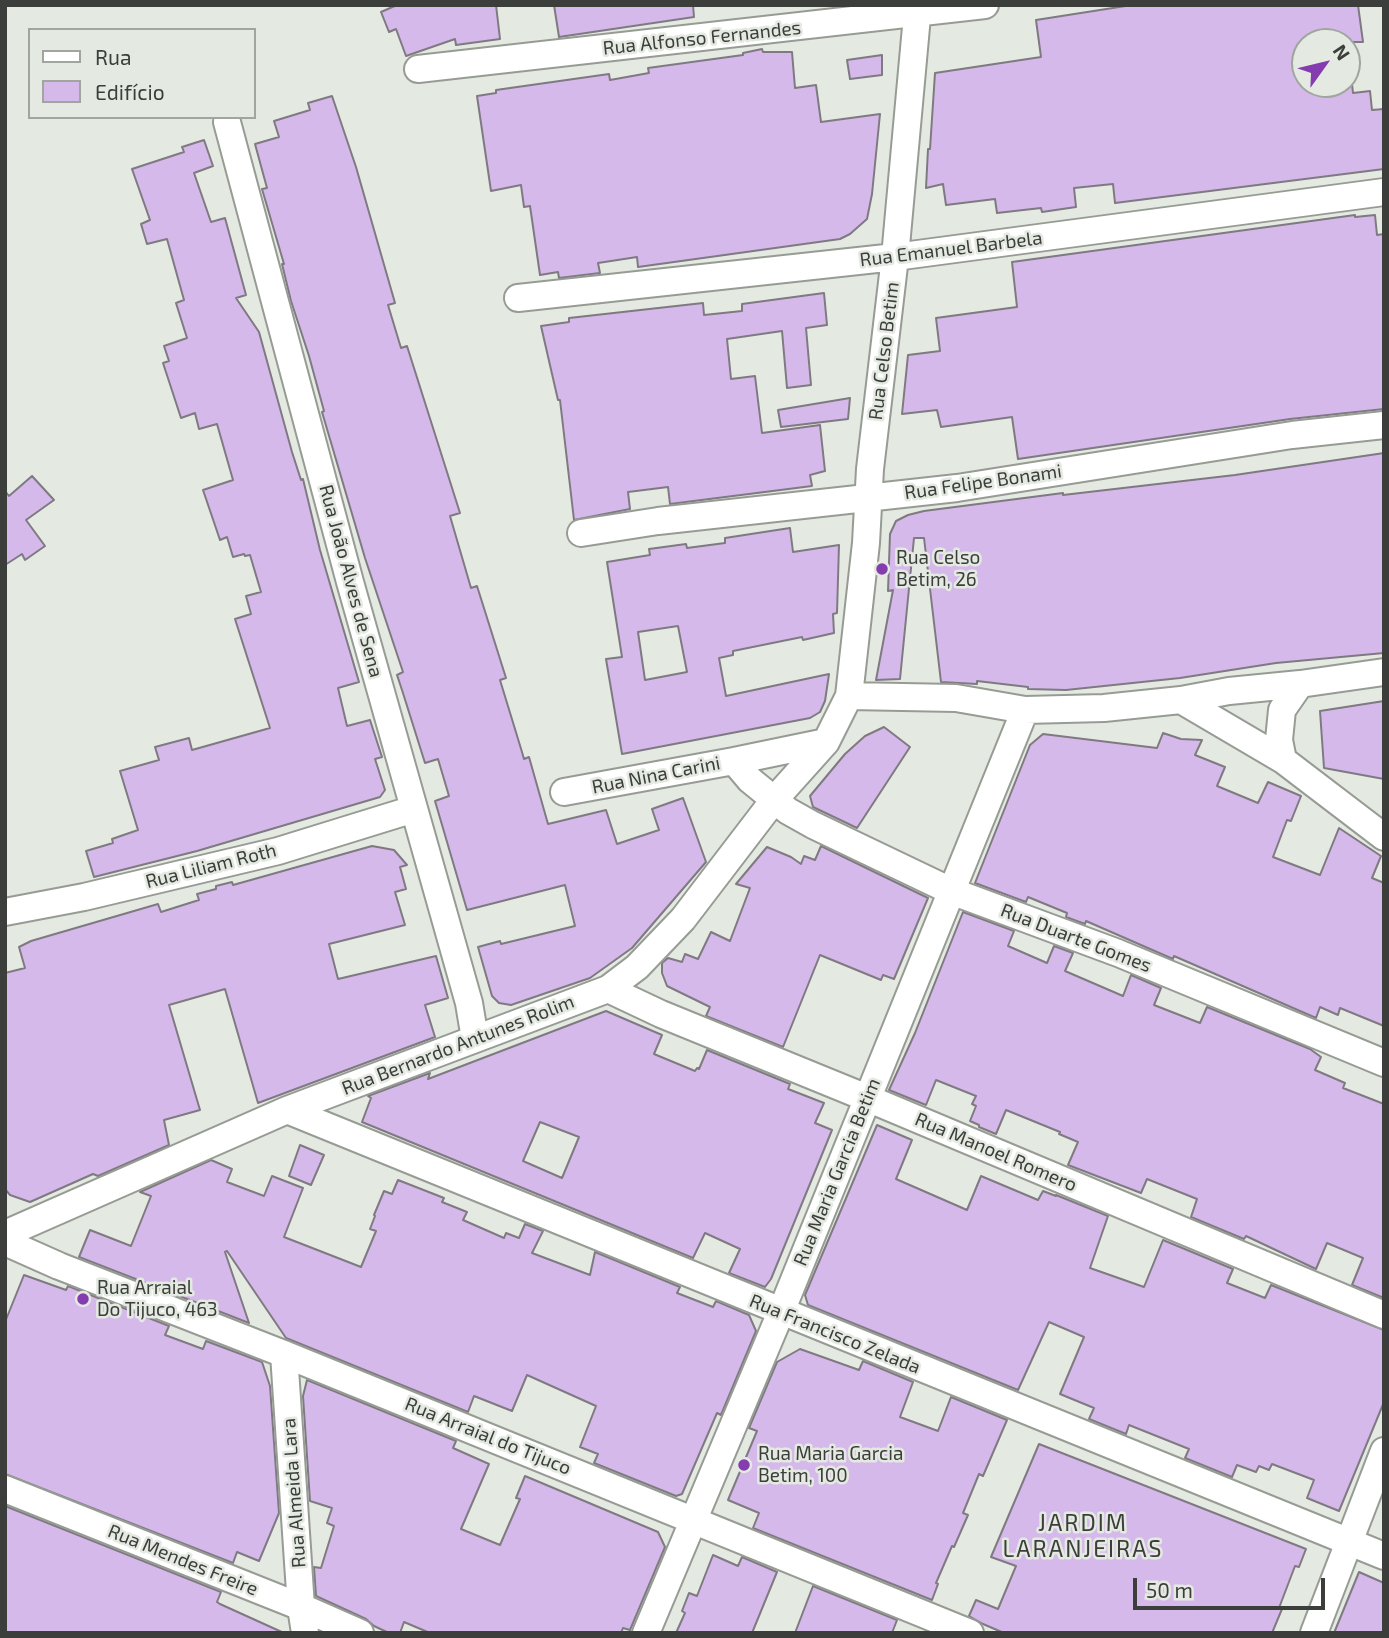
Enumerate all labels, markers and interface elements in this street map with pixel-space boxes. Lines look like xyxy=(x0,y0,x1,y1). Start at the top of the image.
street label: Rua Alfonso Fernandes xyxy=(602,16,802,60)
legend xyxy=(28,28,256,119)
north arrow xyxy=(1291,28,1361,98)
text: N xyxy=(1329,40,1356,64)
text: Rua xyxy=(95,44,131,69)
text: Edifício xyxy=(95,79,165,104)
street label: Rua Emanuel Barbela xyxy=(858,226,1044,272)
street label: Rua Celso Betim xyxy=(864,281,904,421)
street label: Rua Felipe Bonami xyxy=(903,460,1063,504)
street label: Rua João Alves de Sena xyxy=(314,482,388,680)
place label: Rua Celso Betim, 26 xyxy=(896,547,980,591)
marker: Rua Celso Betim, 26 xyxy=(874,561,890,577)
street label: Rua Nina Carini xyxy=(590,751,722,799)
street label: Rua Liliam Roth xyxy=(143,839,279,893)
street label: Rua Duarte Gomes xyxy=(997,899,1155,977)
street label: Rua Bernardo Antunes Rolim xyxy=(339,990,577,1100)
street label: Rua Maria Garcia Betim xyxy=(789,1075,885,1269)
street label: Rua Manoel Romero xyxy=(912,1108,1080,1196)
place label: Rua Arraial Do Tijuco, 463 xyxy=(97,1277,218,1321)
street label: Rua Francisco Zelada xyxy=(746,1289,924,1379)
marker: Rua Arraial Do Tijuco, 463 xyxy=(75,1291,91,1307)
street label: Rua Arraial do Tijuco xyxy=(402,1392,574,1480)
street label: Rua Almeida Lara xyxy=(277,1417,311,1569)
place label: Rua Maria Garcia Betim, 100 xyxy=(758,1443,904,1487)
marker: Rua Maria Garcia Betim, 100 xyxy=(736,1457,752,1473)
district label: JARDIM LARANJEIRAS xyxy=(1004,1509,1162,1563)
street label: Rua Mendes Freire xyxy=(105,1519,261,1601)
scale bar xyxy=(1137,1564,1330,1608)
text: 50 m xyxy=(1146,1577,1193,1602)

